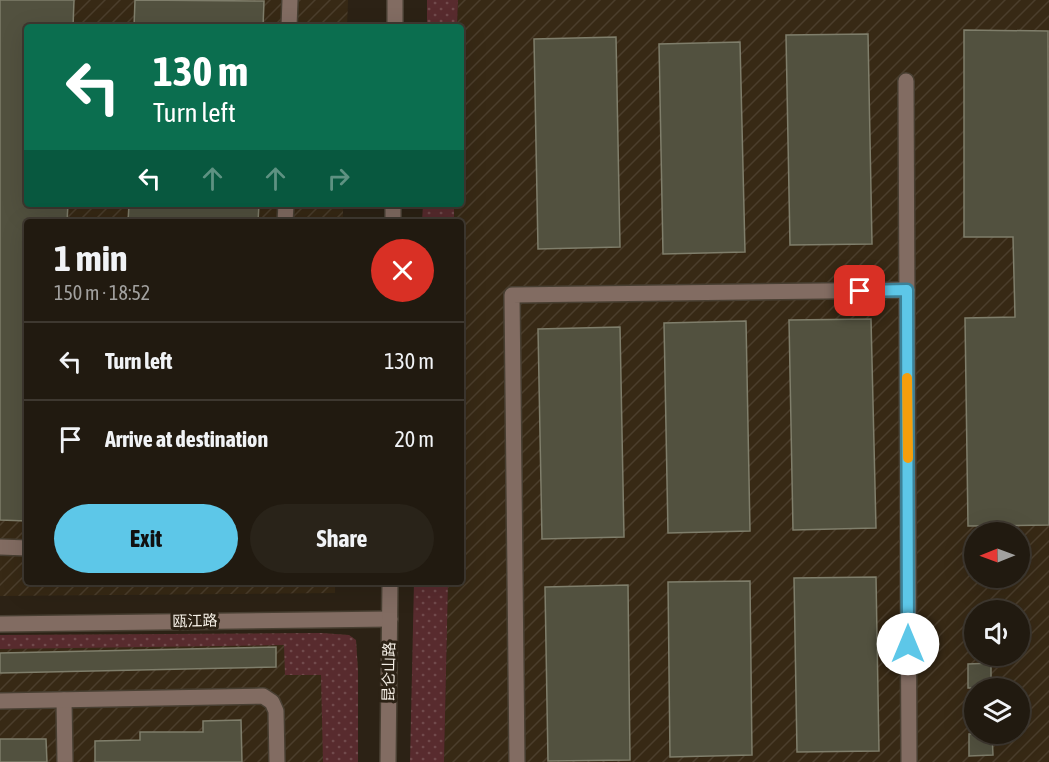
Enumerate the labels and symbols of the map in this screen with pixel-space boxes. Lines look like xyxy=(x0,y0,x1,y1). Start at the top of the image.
pin xyxy=(834,265,885,316)
north arrow xyxy=(964,522,1030,588)
street label: 瓯江路 xyxy=(172,612,218,629)
position arrow xyxy=(876,612,940,676)
street label: 昆仑山路 xyxy=(379,642,398,702)

